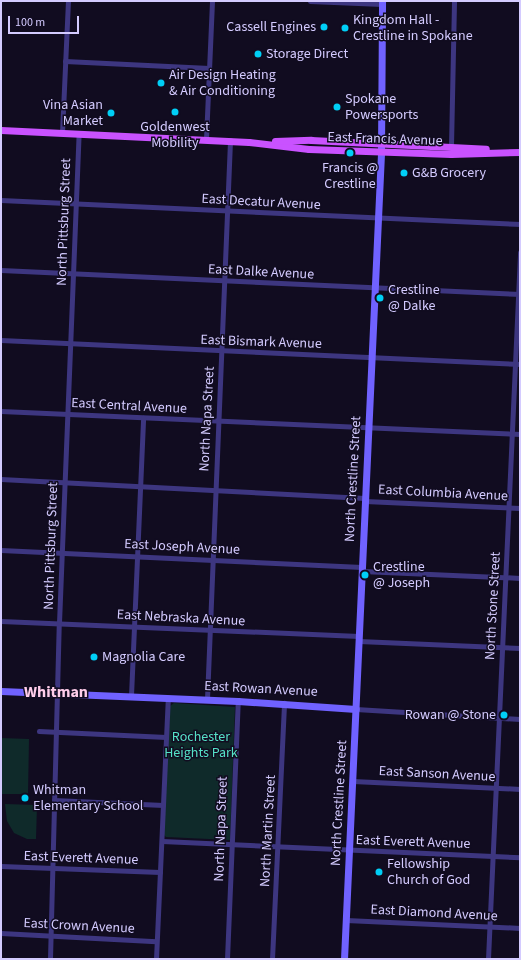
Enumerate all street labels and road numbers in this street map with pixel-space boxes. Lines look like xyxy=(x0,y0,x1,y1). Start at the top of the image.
street label: East Francis Avenue xyxy=(327,129,443,149)
street label: North Pittsburg Street xyxy=(53,158,75,286)
street label: East Decatur Avenue xyxy=(201,190,321,214)
street label: East Dalke Avenue xyxy=(207,261,315,283)
street label: East Bismark Avenue xyxy=(200,331,322,353)
street label: North Napa Street xyxy=(196,366,218,472)
street label: East Central Avenue xyxy=(71,395,187,417)
street label: North Crestline Street xyxy=(341,416,365,542)
street label: East Columbia Avenue xyxy=(378,481,508,505)
street label: North Pittsburg Street xyxy=(40,482,62,610)
street label: East Joseph Avenue xyxy=(124,536,240,558)
street label: North Stone Street xyxy=(482,551,504,661)
street label: East Nebraska Avenue xyxy=(116,606,246,630)
street label: East Rowan Avenue xyxy=(204,678,318,700)
street label: North Crestline Street xyxy=(327,740,351,866)
street label: East Sanson Avenue xyxy=(378,763,496,785)
street label: North Martin Street xyxy=(257,774,279,888)
street label: North Napa Street xyxy=(211,776,231,882)
street label: East Everett Avenue xyxy=(355,832,471,852)
street label: East Everett Avenue xyxy=(23,848,139,868)
street label: East Diamond Avenue xyxy=(370,901,498,925)
street label: East Crown Avenue xyxy=(23,915,135,937)

